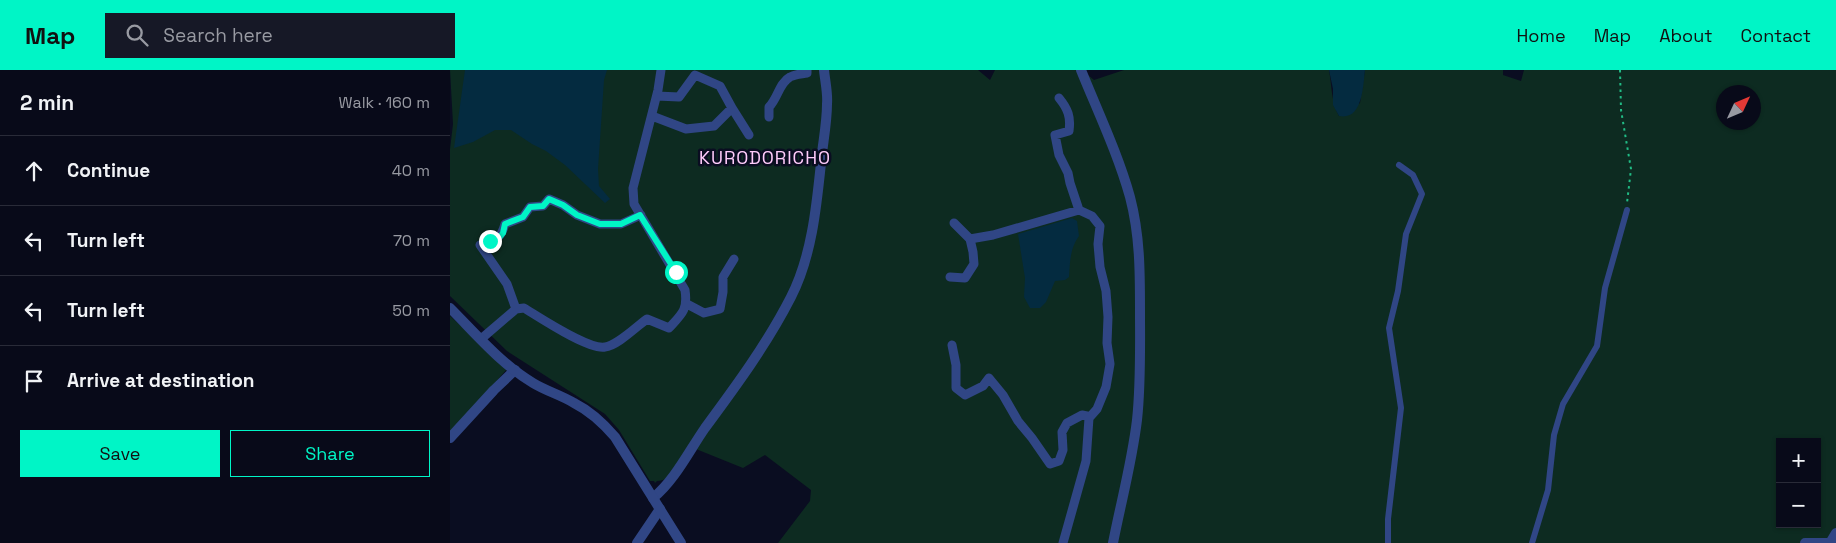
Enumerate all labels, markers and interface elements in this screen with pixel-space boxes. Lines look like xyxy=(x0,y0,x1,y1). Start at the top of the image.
search box xyxy=(105,13,455,58)
text: Map xyxy=(25,20,75,51)
icon: search xyxy=(123,21,151,49)
text: Search here xyxy=(163,23,273,48)
text: Home xyxy=(1517,24,1566,47)
text: Map xyxy=(1594,24,1631,47)
text: About xyxy=(1659,24,1713,47)
text: Contact xyxy=(1741,24,1811,47)
north arrow xyxy=(1716,85,1761,130)
text: 2 min xyxy=(20,89,74,116)
text: Walk · 160 m xyxy=(339,92,430,113)
district label: KURODORICHO xyxy=(699,146,831,169)
icon: ahead xyxy=(20,157,48,185)
text: Continue xyxy=(67,158,150,183)
text: 40 m xyxy=(392,160,430,181)
icon: left xyxy=(20,227,48,255)
text: Turn left xyxy=(67,228,145,253)
text: 70 m xyxy=(393,230,430,251)
route end xyxy=(479,230,502,253)
route start xyxy=(665,261,688,284)
icon: left xyxy=(20,297,48,325)
text: Turn left xyxy=(67,298,145,323)
text: 50 m xyxy=(392,300,430,321)
icon: arrive xyxy=(20,367,48,395)
text: Arrive at destination xyxy=(67,368,255,393)
button: Save xyxy=(20,430,220,477)
button: Share xyxy=(230,430,430,477)
map controls xyxy=(1776,438,1821,528)
button: + xyxy=(1776,438,1821,483)
button: − xyxy=(1776,483,1821,528)

